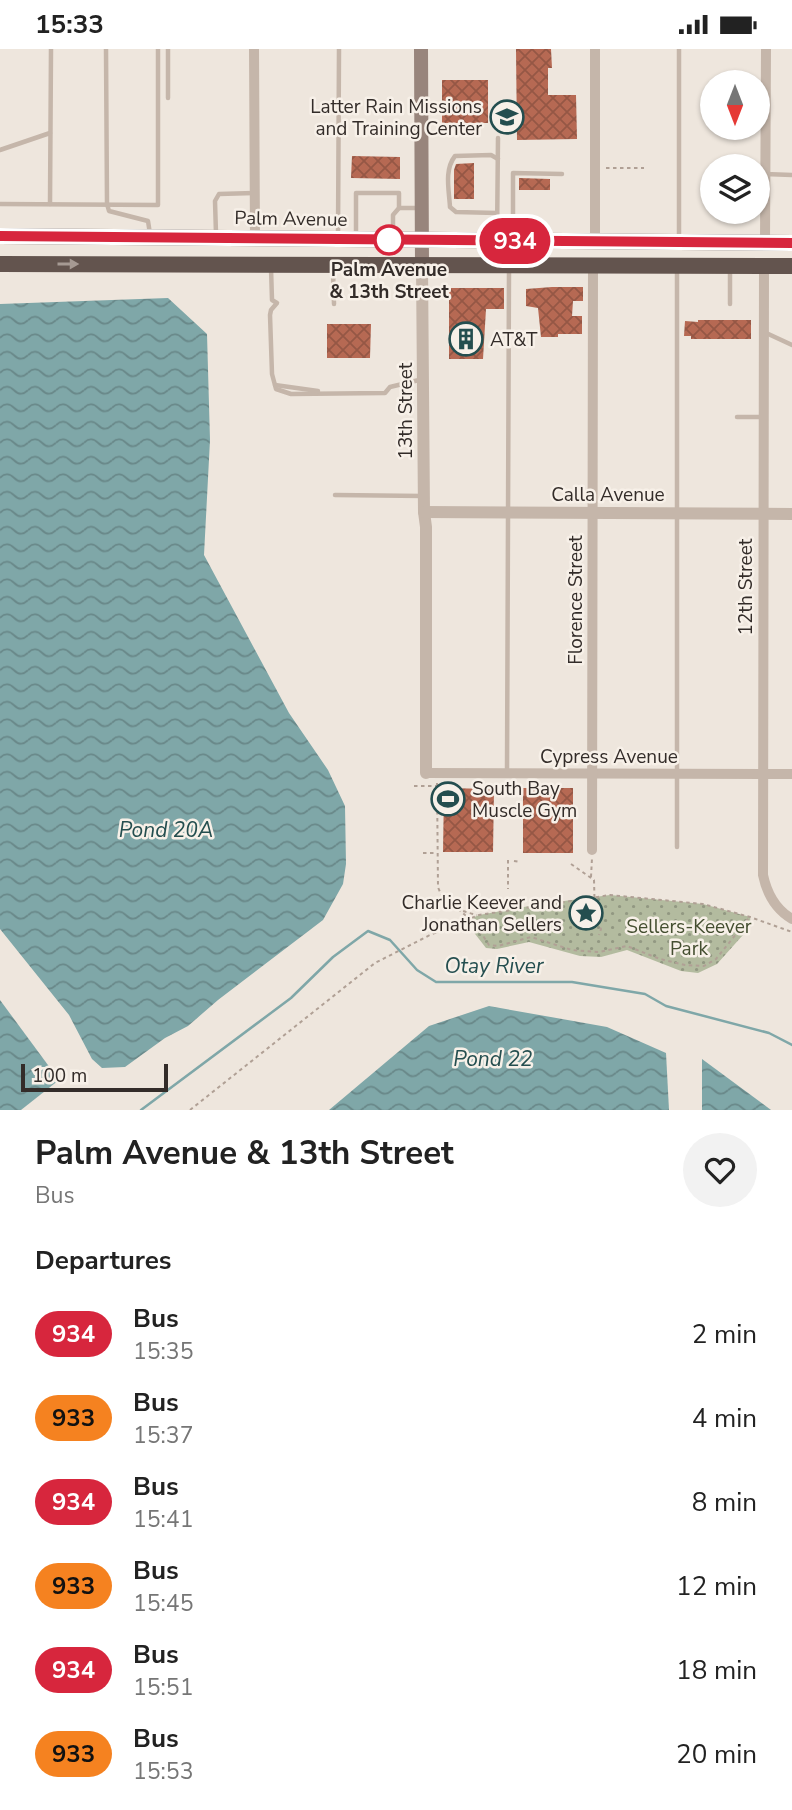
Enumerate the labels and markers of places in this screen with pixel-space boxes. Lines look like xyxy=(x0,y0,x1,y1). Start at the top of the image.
place label: Latter Rain Missions and Training Center xyxy=(310,94,482,142)
school or university icon: Latter Rain Missions and Training Center xyxy=(488,98,526,136)
marker: Palm Avenue & 13th Street xyxy=(374,225,404,255)
place label: Palm Avenue & 13th Street xyxy=(329,257,450,305)
building icon: AT&T xyxy=(447,320,485,358)
place label: AT&T xyxy=(490,327,538,353)
place label: South Bay Muscle Gym xyxy=(472,776,577,824)
sports icon: South Bay Muscle Gym xyxy=(429,780,467,818)
place label: Charlie Keever and Jonathan Sellers xyxy=(401,890,562,938)
place icon: Charlie Keever and Jonathan Sellers xyxy=(567,894,605,932)

